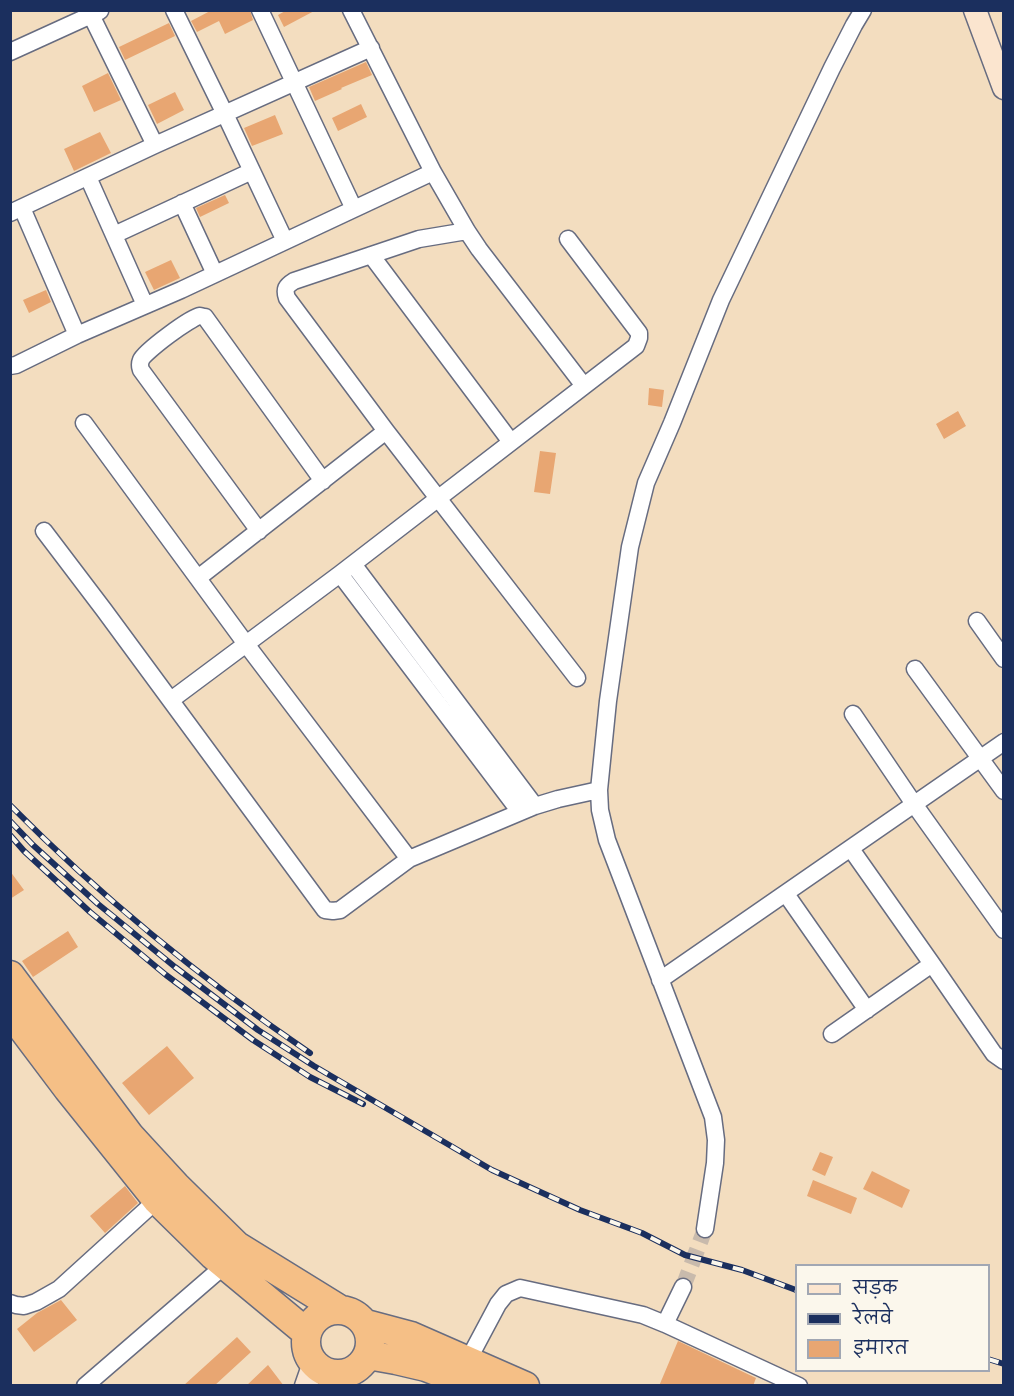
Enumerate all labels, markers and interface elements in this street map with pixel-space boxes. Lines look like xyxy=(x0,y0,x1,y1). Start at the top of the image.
legend xyxy=(795,1264,990,1372)
text: सड़क xyxy=(853,1277,897,1299)
text: रेलवे xyxy=(853,1307,893,1329)
text: इमारत xyxy=(853,1337,908,1359)

